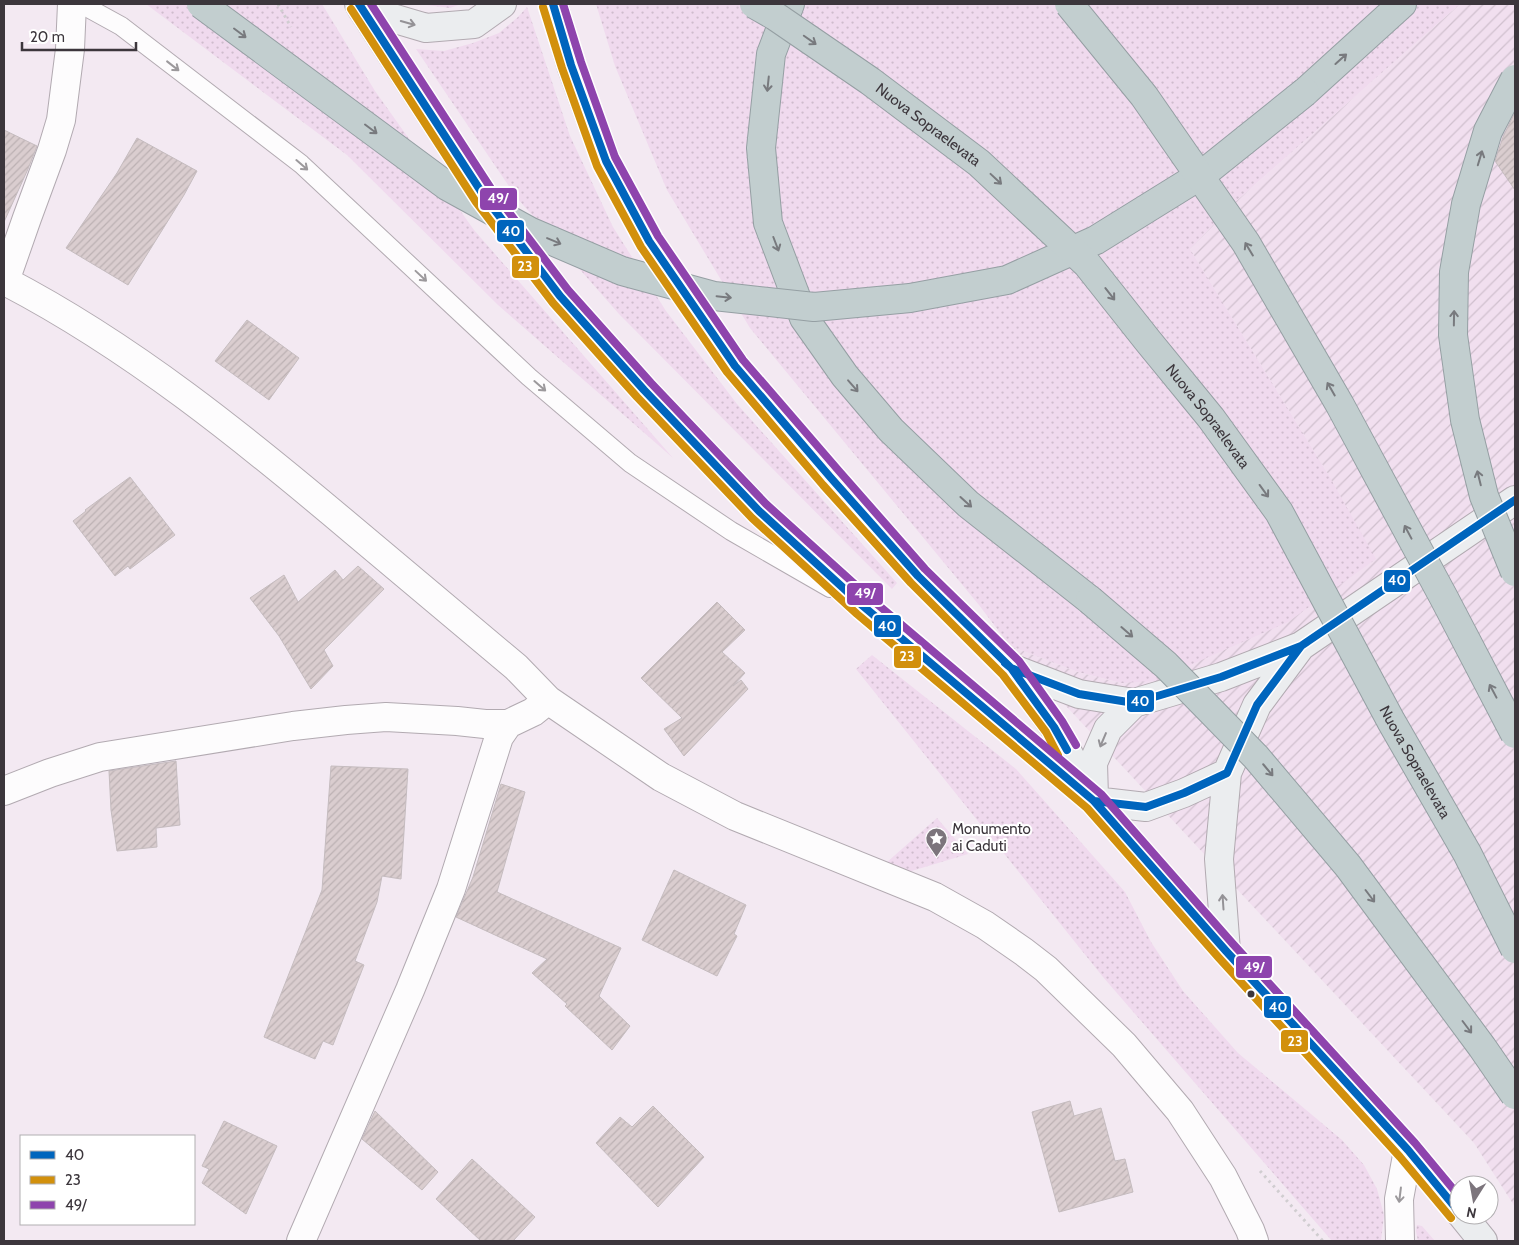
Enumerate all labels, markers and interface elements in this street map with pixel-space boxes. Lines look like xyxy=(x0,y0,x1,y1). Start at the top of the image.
one-way arrow xyxy=(400,19,416,28)
scale bar xyxy=(22,20,136,52)
text: 20 m xyxy=(30,28,65,46)
one-way arrow xyxy=(233,28,247,38)
one-way arrow xyxy=(803,35,817,45)
one-way arrow xyxy=(1334,53,1347,65)
one-way arrow xyxy=(166,61,180,71)
one-way arrow xyxy=(763,76,773,92)
street label: Nuova Sopraelevata xyxy=(872,79,985,171)
one-way arrow xyxy=(364,124,377,135)
one-way arrow xyxy=(1475,151,1485,167)
one-way arrow xyxy=(295,160,308,171)
one-way arrow xyxy=(990,173,1002,185)
line badge: 49/ xyxy=(479,187,518,211)
text: 49/ xyxy=(487,189,510,207)
line badge: 40 xyxy=(496,219,525,243)
text: 40 xyxy=(502,222,520,240)
one-way arrow xyxy=(772,236,781,251)
one-way arrow xyxy=(546,237,561,247)
one-way arrow xyxy=(1243,242,1253,256)
line badge: 23 xyxy=(511,255,540,279)
text: 23 xyxy=(518,257,532,275)
one-way arrow xyxy=(414,270,427,282)
one-way arrow xyxy=(1105,287,1116,300)
one-way arrow xyxy=(716,292,732,302)
one-way arrow xyxy=(1449,310,1459,326)
street label: Nuova Sopraelevata xyxy=(1162,361,1254,473)
one-way arrow xyxy=(848,379,859,392)
one-way arrow xyxy=(533,381,546,392)
one-way arrow xyxy=(1325,382,1335,397)
one-way arrow xyxy=(1474,470,1484,486)
one-way arrow xyxy=(1258,484,1269,497)
one-way arrow xyxy=(960,496,973,508)
one-way arrow xyxy=(1403,525,1413,539)
line badge: 40 xyxy=(1383,569,1411,593)
text: 40 xyxy=(1388,571,1406,589)
line badge: 49/ xyxy=(846,582,884,606)
text: 49/ xyxy=(854,584,877,602)
line badge: 40 xyxy=(873,614,902,638)
text: 40 xyxy=(878,617,896,635)
one-way arrow xyxy=(1121,626,1134,637)
line badge: 23 xyxy=(893,645,922,669)
text: 23 xyxy=(900,647,914,665)
one-way arrow xyxy=(1488,684,1497,699)
line badge: 40 xyxy=(1126,689,1155,713)
text: 40 xyxy=(1131,692,1149,710)
street label: Nuova Sopraelevata xyxy=(1376,703,1455,822)
one-way arrow xyxy=(1098,732,1108,747)
one-way arrow xyxy=(1262,764,1274,777)
place label: Monumento ai Caduti xyxy=(952,820,1031,855)
place icon: Monumento ai Caduti xyxy=(924,826,948,857)
one-way arrow xyxy=(1365,889,1375,903)
one-way arrow xyxy=(1218,894,1227,910)
line badge: 49/ xyxy=(1235,955,1273,979)
text: 49/ xyxy=(1243,958,1266,976)
unlabelled marker xyxy=(1246,989,1256,999)
line badge: 40 xyxy=(1263,995,1292,1019)
text: 40 xyxy=(1269,998,1287,1016)
one-way arrow xyxy=(1462,1020,1472,1034)
line badge: 23 xyxy=(1280,1029,1309,1053)
text: 23 xyxy=(1288,1032,1302,1050)
legend xyxy=(20,1135,195,1225)
text: 40 xyxy=(65,1146,84,1164)
text: 23 xyxy=(65,1171,81,1189)
north arrow xyxy=(1449,1175,1499,1225)
one-way arrow xyxy=(1395,1187,1405,1203)
text: 49/ xyxy=(65,1196,88,1214)
text: N xyxy=(1465,1203,1478,1223)

